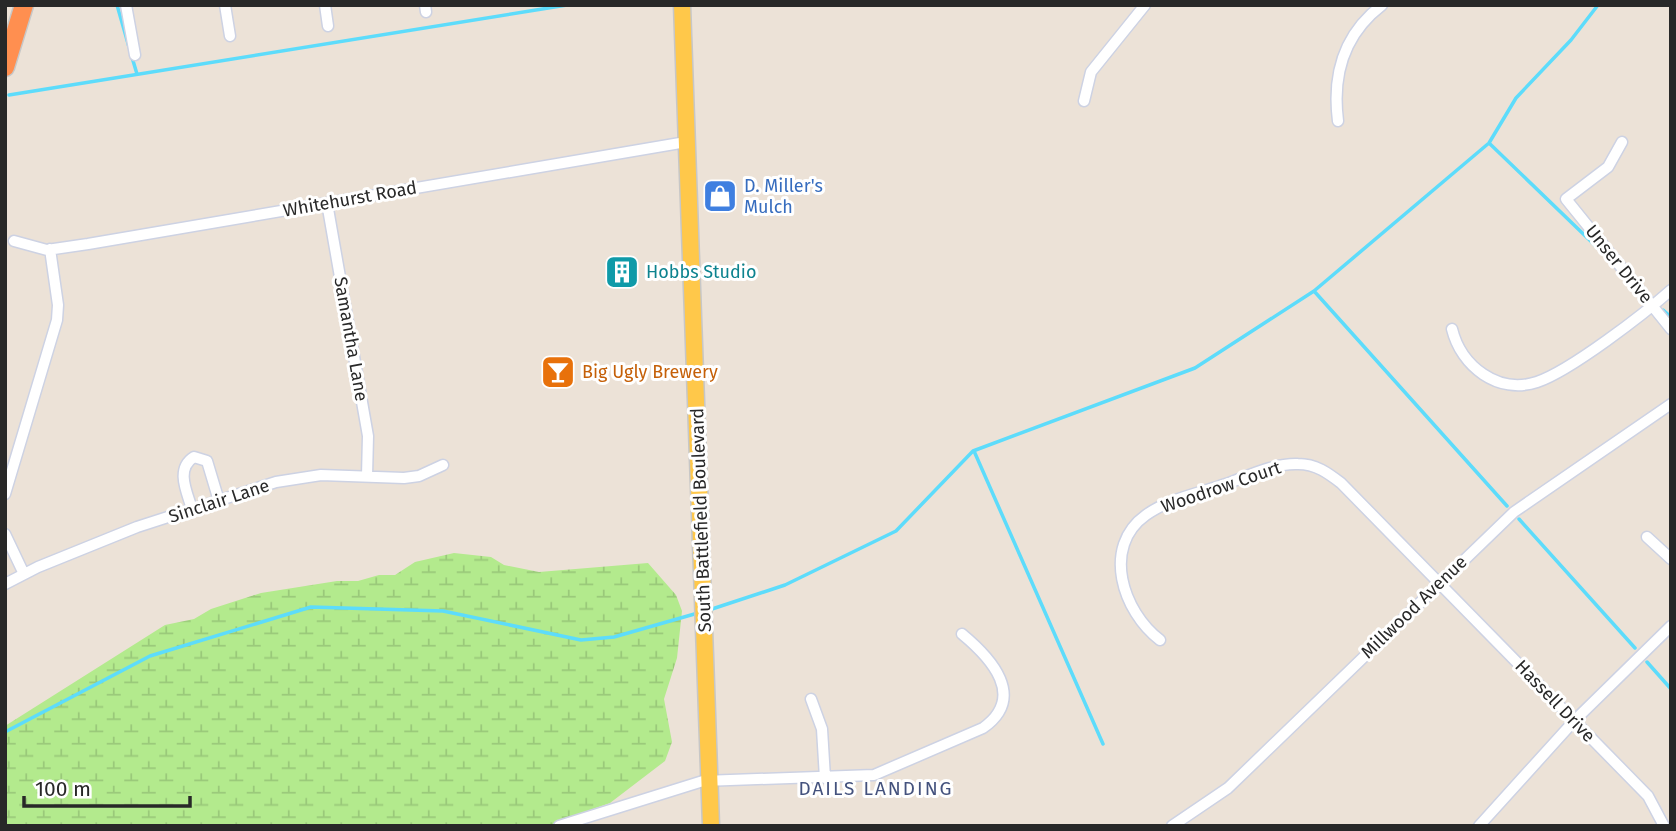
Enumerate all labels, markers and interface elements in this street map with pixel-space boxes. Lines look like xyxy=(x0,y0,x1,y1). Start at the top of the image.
place label: D. Miller's Mulch xyxy=(744,175,823,218)
street label: Whitehurst Road xyxy=(281,176,419,222)
shop icon: D. Miller's Mulch xyxy=(701,177,739,215)
street label: Unser Drive xyxy=(1581,220,1657,308)
building icon: Hobbs Studio xyxy=(603,253,641,291)
place label: Hobbs Studio xyxy=(646,261,756,283)
street label: Samantha Lane xyxy=(329,275,373,403)
bar icon: Big Ugly Brewery xyxy=(539,353,577,391)
place label: Big Ugly Brewery xyxy=(582,361,718,383)
street label: South Battlefield Boulevard xyxy=(686,407,716,633)
street label: Woodrow Court xyxy=(1158,456,1284,518)
street label: Sinclair Lane xyxy=(166,474,272,528)
street label: Millwood Avenue xyxy=(1356,551,1472,663)
street label: Hassell Drive xyxy=(1510,655,1600,747)
scale bar xyxy=(24,764,191,808)
text: 100 m xyxy=(35,776,91,802)
district label: DAILS LANDING xyxy=(798,777,954,800)

